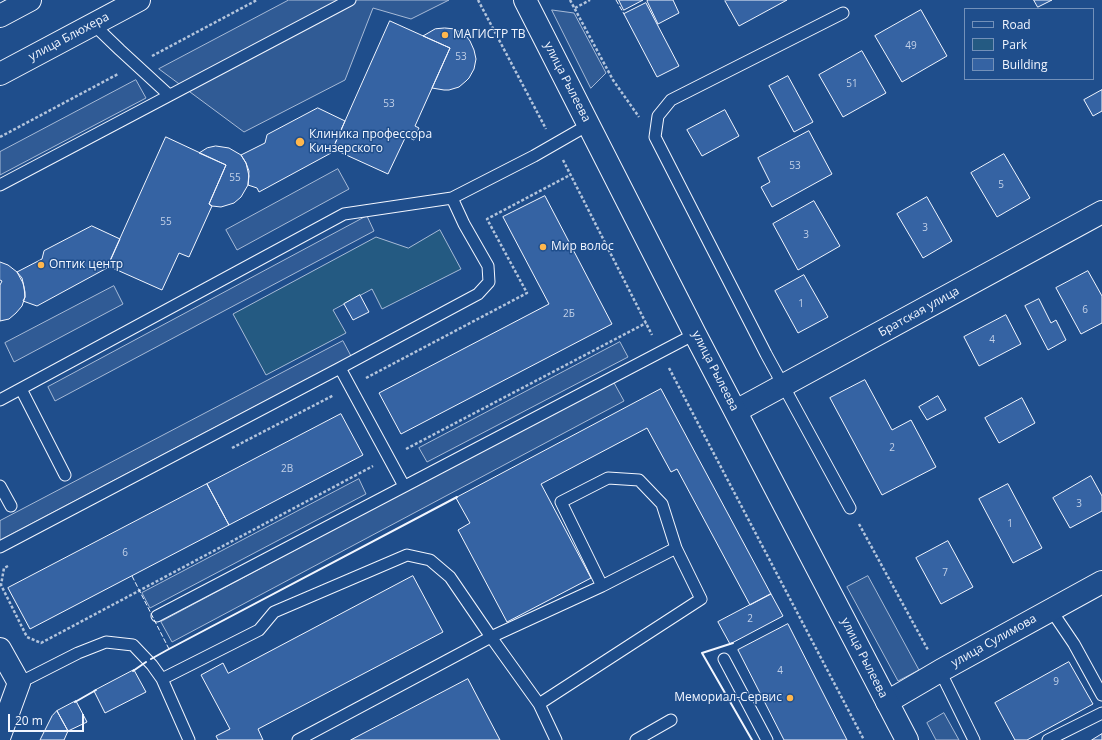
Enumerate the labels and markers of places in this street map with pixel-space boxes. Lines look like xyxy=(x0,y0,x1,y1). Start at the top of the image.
place label: МАГИСТР ТВ xyxy=(453,28,526,42)
marker: МАГИСТР ТВ xyxy=(440,30,450,40)
place label: Клиника профессора Кинзерского xyxy=(309,128,432,156)
marker: Клиника профессора Кинзерского xyxy=(294,136,306,148)
place label: Мир волос xyxy=(551,240,614,254)
marker: Мир волос xyxy=(538,242,548,252)
place label: Оптик центр xyxy=(49,258,123,272)
marker: Оптик центр xyxy=(36,260,46,270)
place label: Мемориал-Сервис xyxy=(674,691,782,705)
marker: Мемориал-Сервис xyxy=(785,693,795,703)

